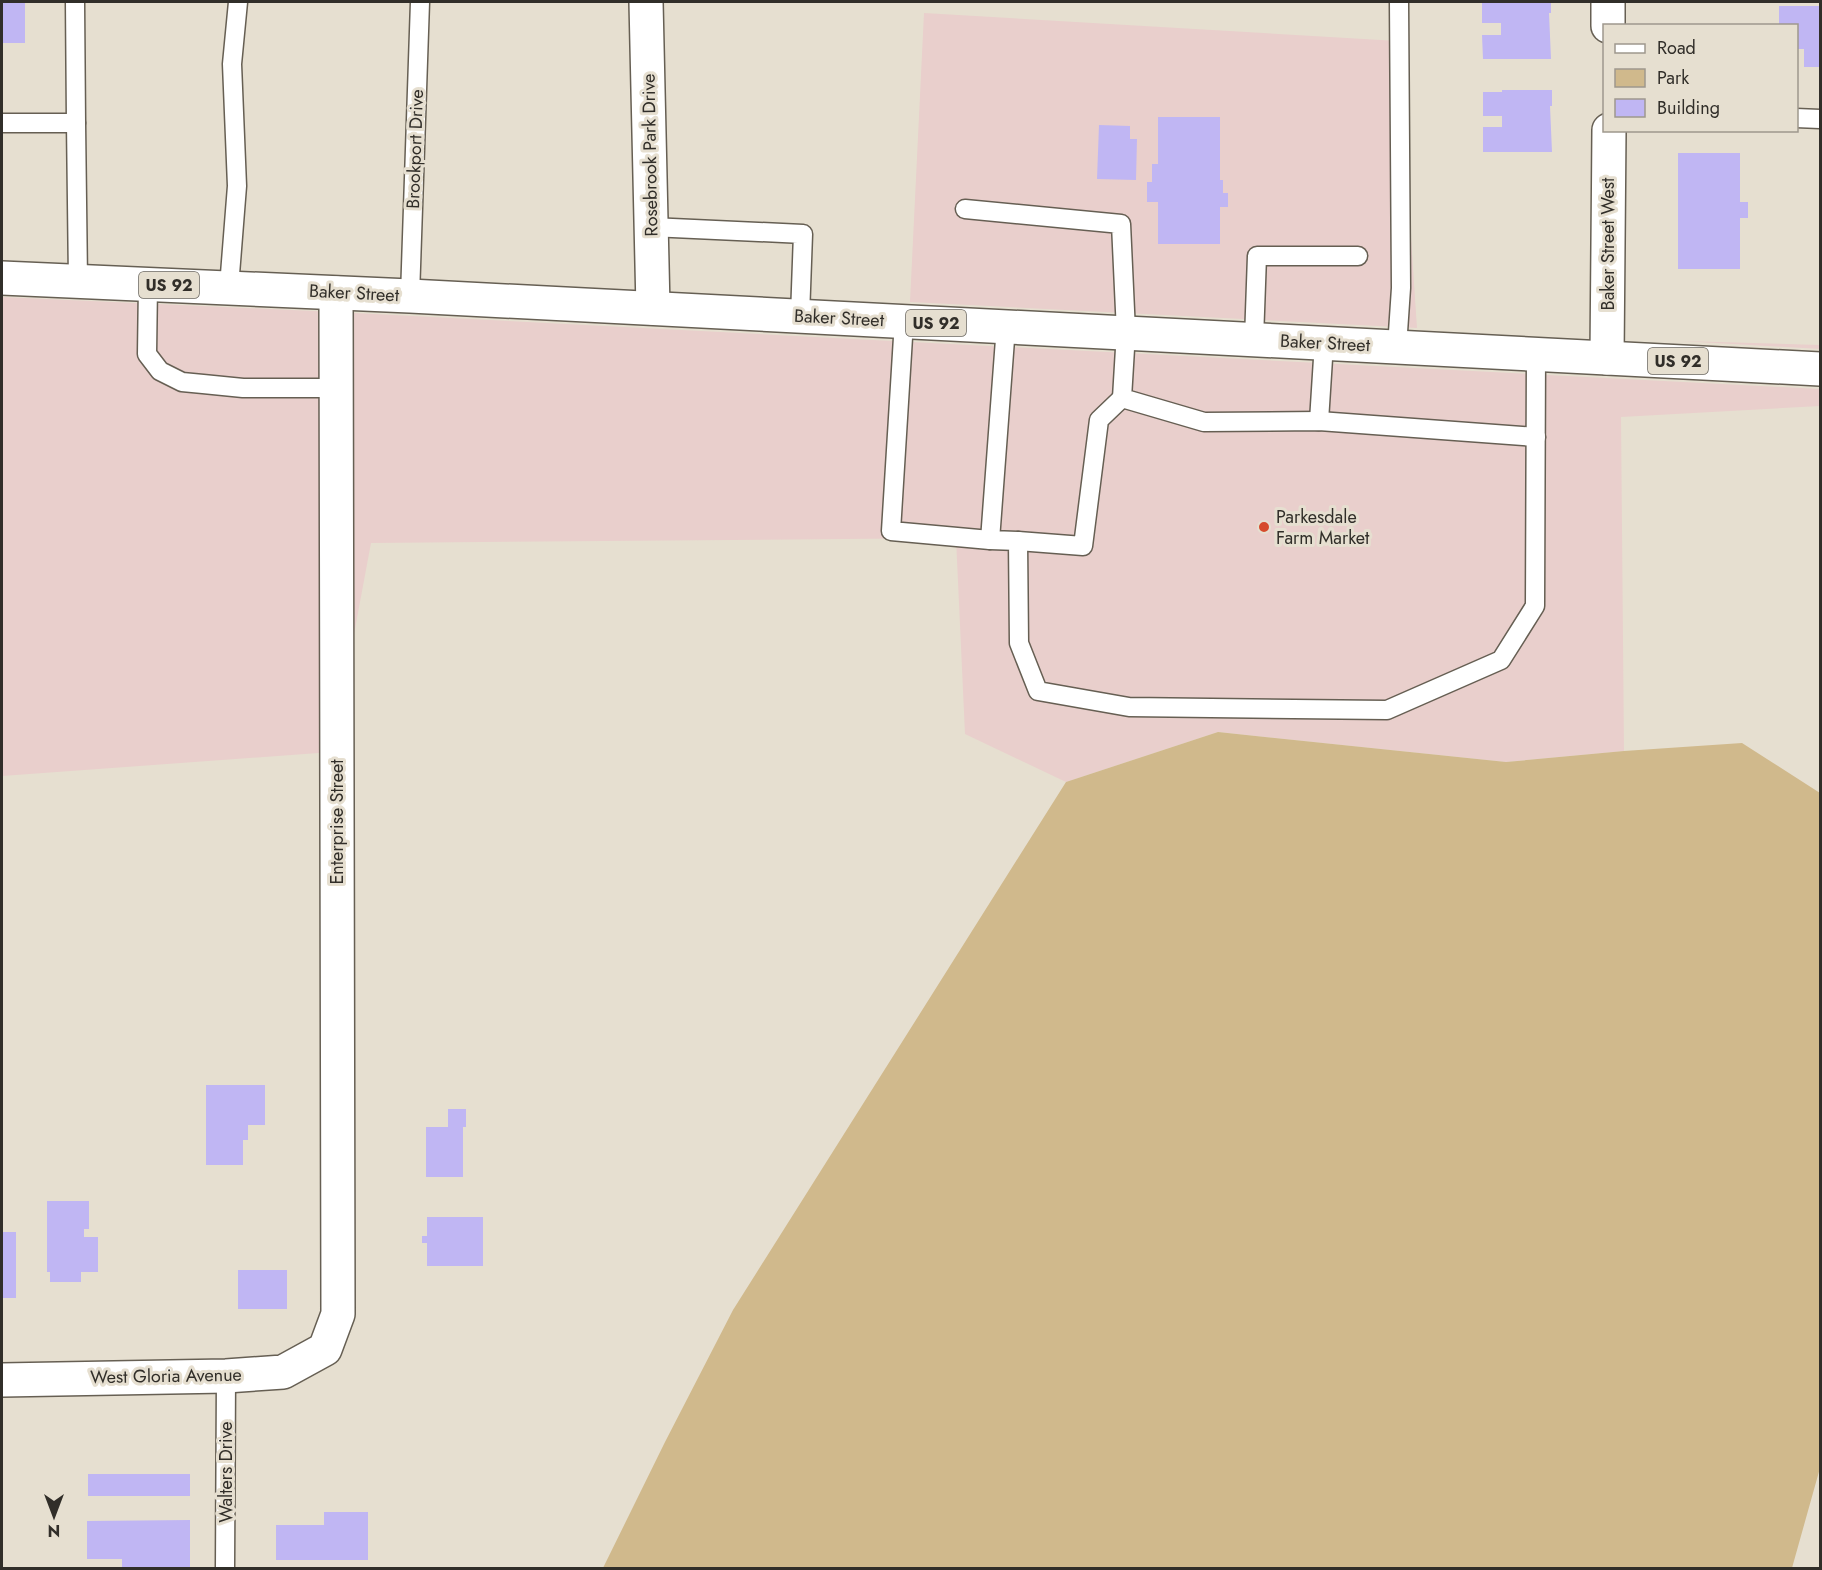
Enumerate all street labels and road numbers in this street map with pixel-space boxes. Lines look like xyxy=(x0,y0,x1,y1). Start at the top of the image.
street label: Rosebrook Park Drive xyxy=(636,73,664,237)
street label: Brookport Drive xyxy=(400,89,430,209)
street label: Baker Street West xyxy=(1595,177,1621,310)
road number: US 92 xyxy=(139,272,199,298)
street label: Baker Street xyxy=(308,278,400,308)
street label: Baker Street xyxy=(793,303,885,333)
road number: US 92 xyxy=(906,310,966,336)
street label: Baker Street xyxy=(1279,328,1371,358)
road number: US 92 xyxy=(1648,348,1708,374)
street label: Enterprise Street xyxy=(324,759,350,885)
street label: West Gloria Avenue xyxy=(90,1362,242,1390)
street label: Walters Drive xyxy=(213,1421,239,1523)

